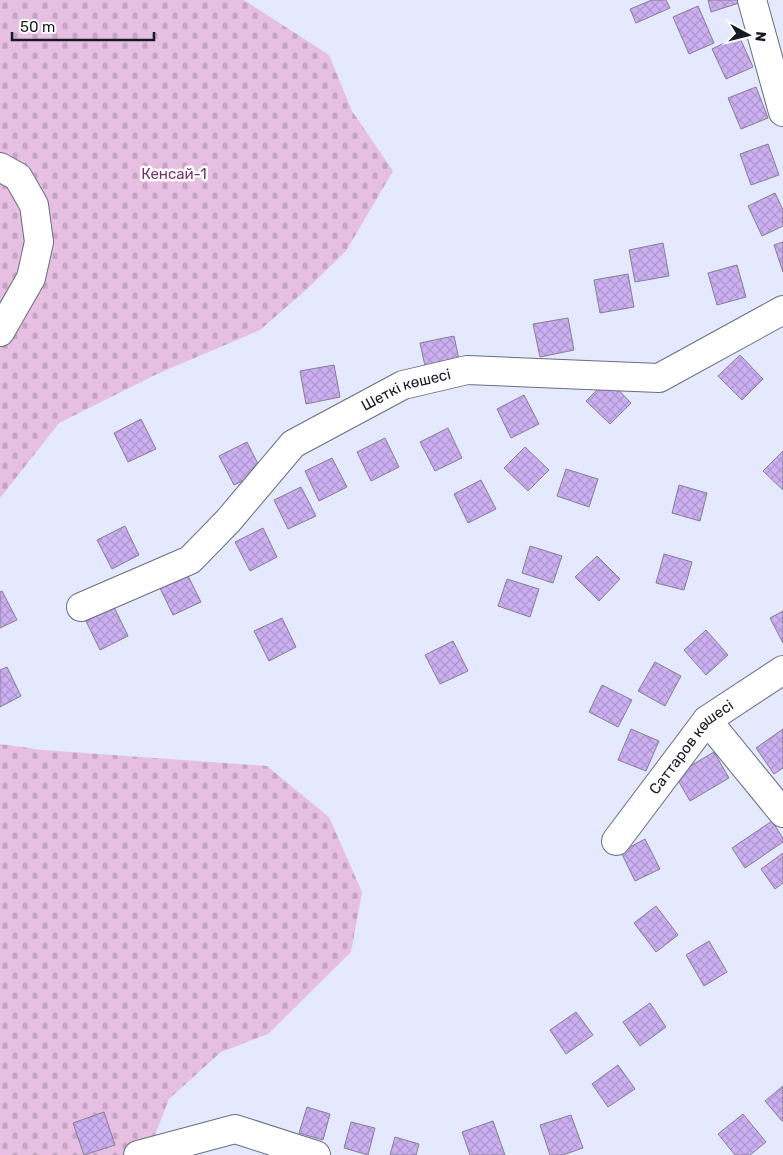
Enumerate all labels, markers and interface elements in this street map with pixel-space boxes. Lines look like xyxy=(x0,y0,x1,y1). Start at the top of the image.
scale bar xyxy=(12,10,155,42)
north arrow xyxy=(723,10,773,60)
text: 50 m xyxy=(20,18,55,36)
text: N xyxy=(751,30,769,43)
park label: Кенсай-1 xyxy=(141,165,207,183)
street label: Шеткі көшесі xyxy=(358,365,452,415)
street label: Саттаров көшесі xyxy=(645,696,737,798)

